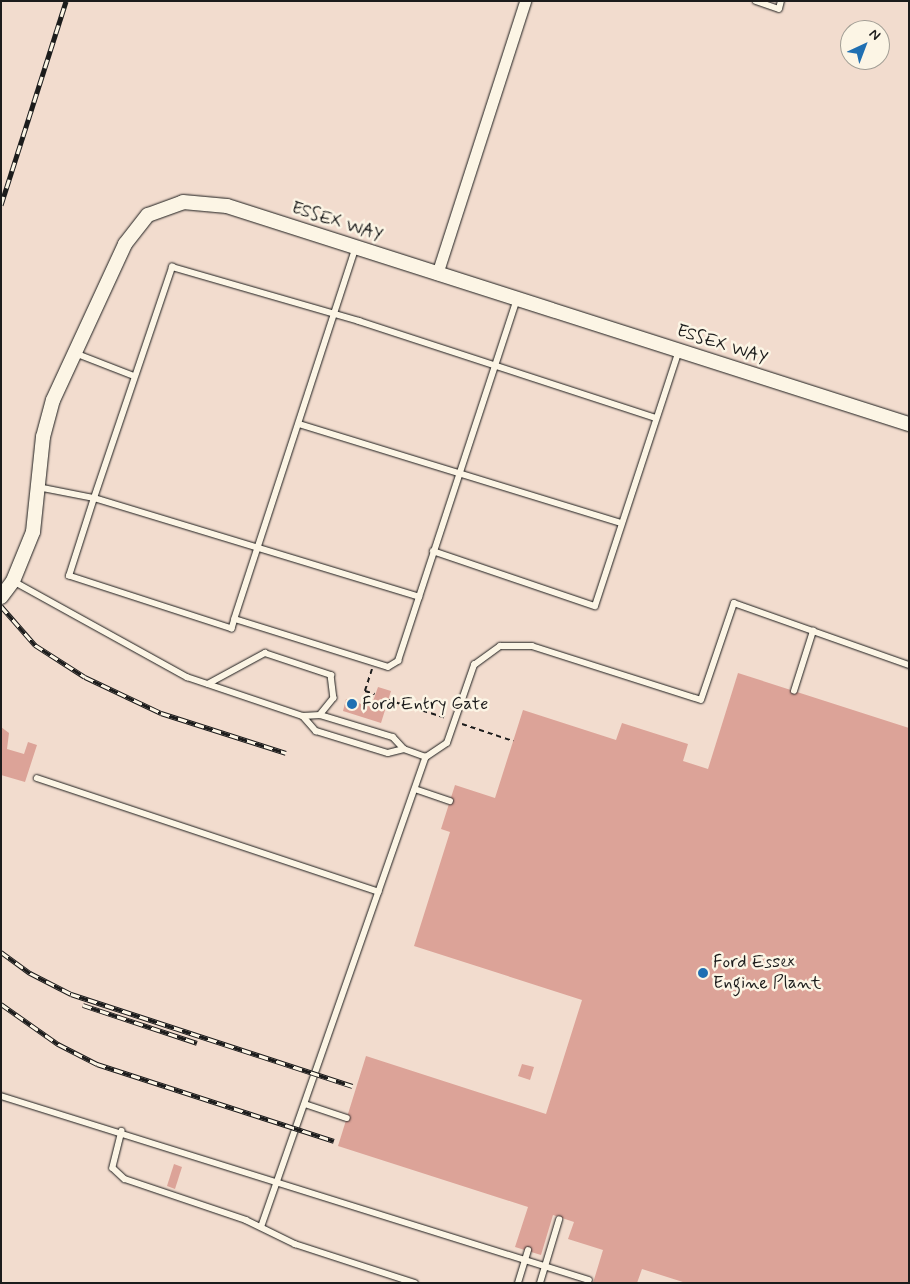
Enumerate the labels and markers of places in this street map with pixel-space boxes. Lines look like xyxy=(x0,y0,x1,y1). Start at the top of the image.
place label: Ford Entry Gate xyxy=(362,693,483,715)
marker: Ford Entry Gate xyxy=(346,698,358,710)
place label: Ford Essex Engine Plant xyxy=(713,952,821,994)
marker: Ford Essex Engine Plant xyxy=(697,967,709,979)

